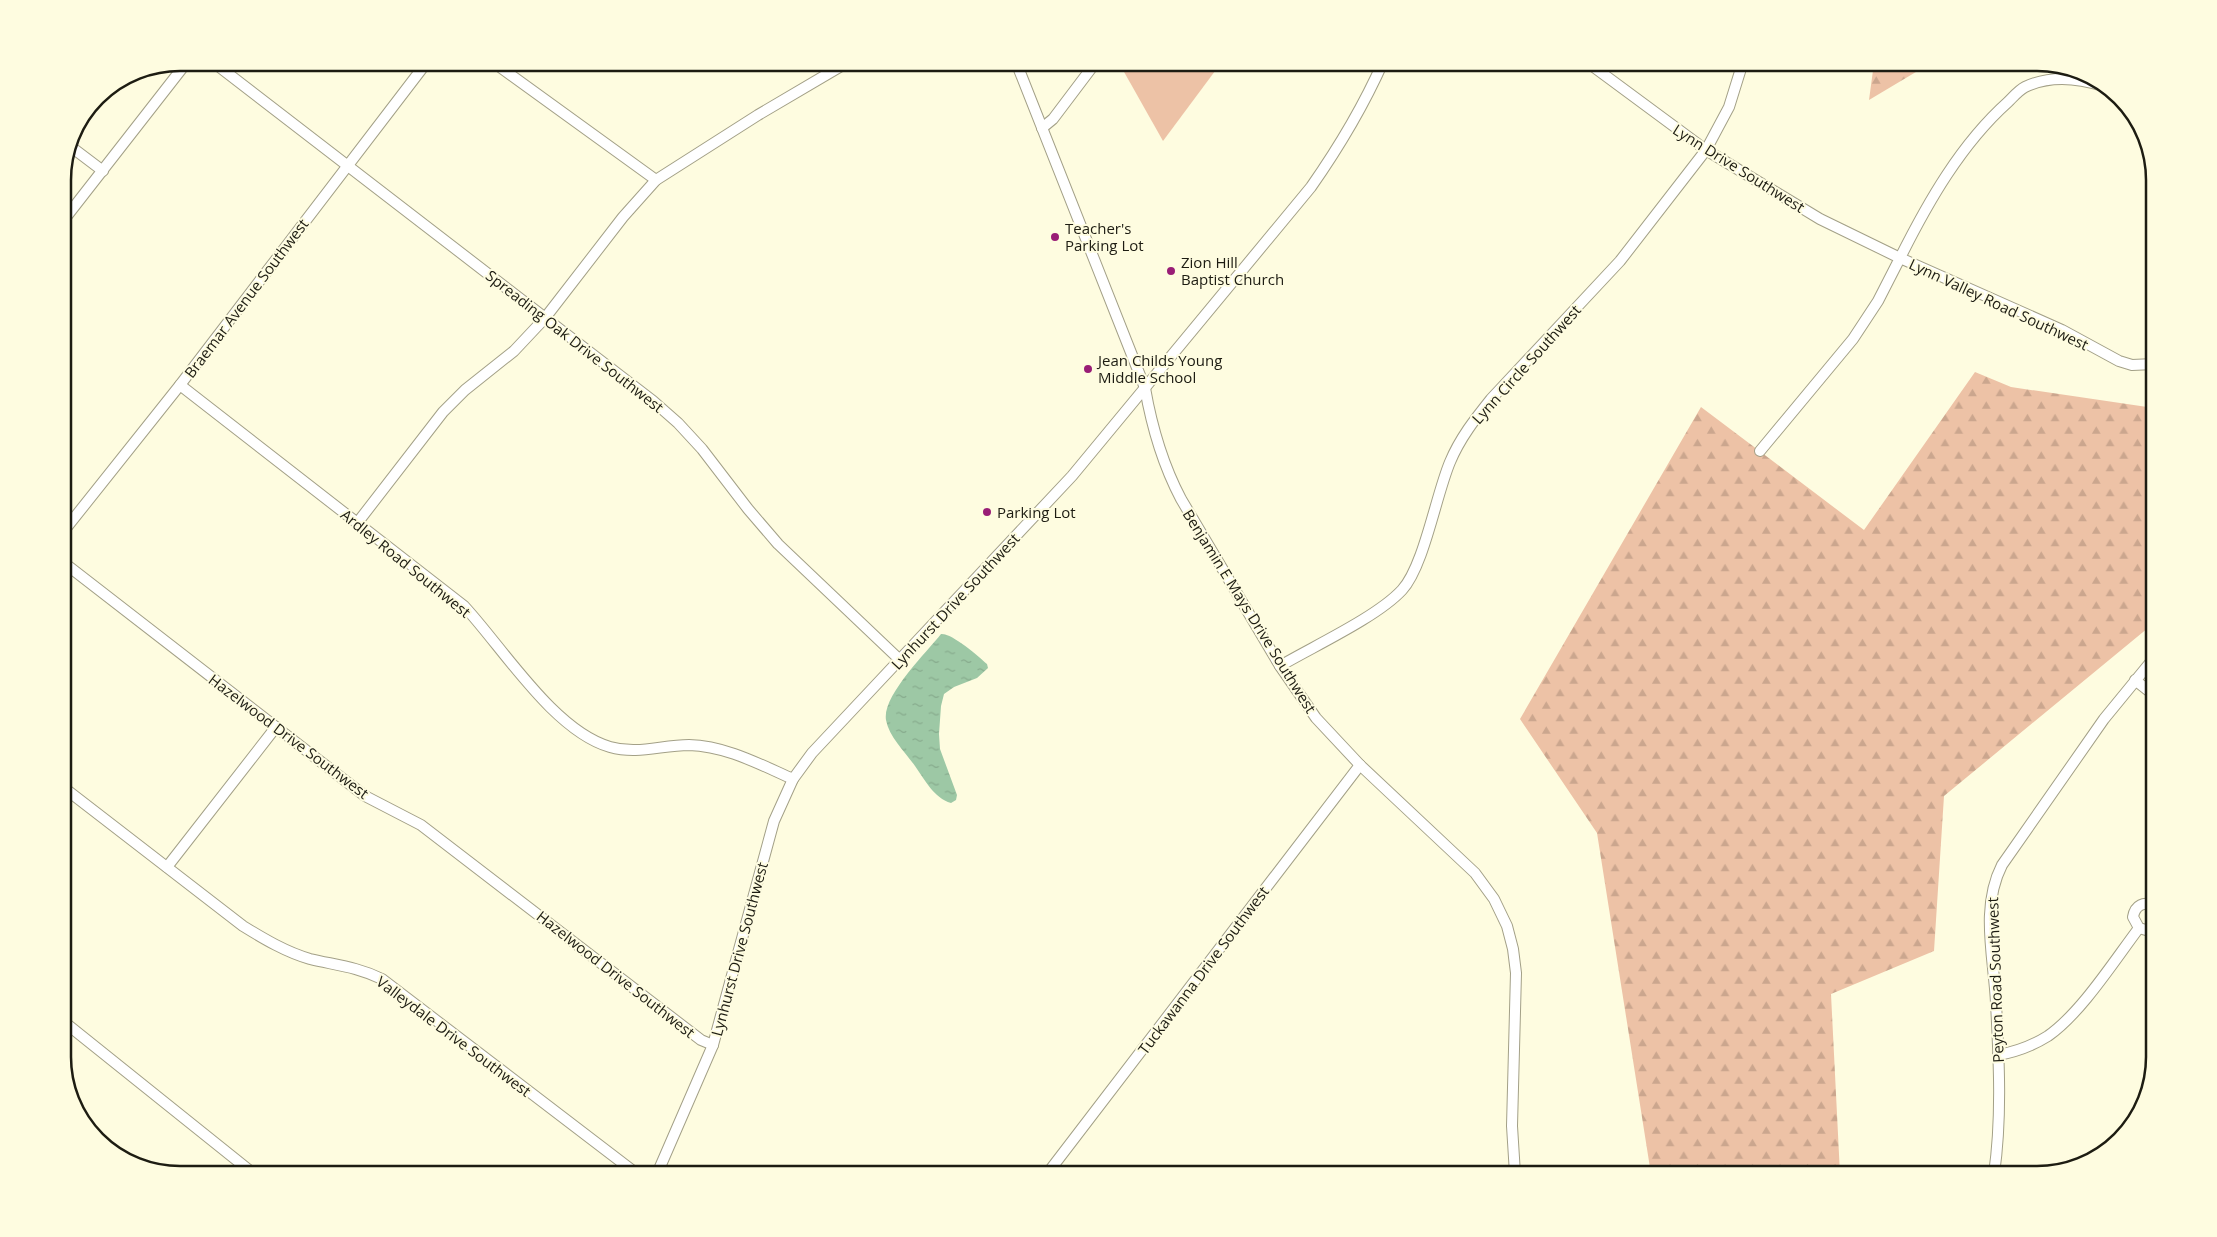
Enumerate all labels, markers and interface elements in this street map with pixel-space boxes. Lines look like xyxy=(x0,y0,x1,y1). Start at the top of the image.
street label: Lynn Drive Southwest xyxy=(1669,119,1809,217)
street label: Braemar Avenue Southwest xyxy=(179,214,313,382)
place label: Teacher's Parking Lot xyxy=(1065,218,1144,255)
marker: Teacher's Parking Lot xyxy=(1049,231,1061,243)
place label: Zion Hill Baptist Church xyxy=(1181,252,1284,289)
street label: Lynn Valley Road Southwest xyxy=(1906,254,2092,354)
street label: Spreading Oak Drive Southwest xyxy=(482,265,668,417)
marker: Zion Hill Baptist Church xyxy=(1165,265,1177,277)
street label: Lynn Circle Southwest xyxy=(1467,300,1585,428)
place label: Jean Childs Young Middle School xyxy=(1096,350,1222,387)
marker: Jean Childs Young Middle School xyxy=(1082,363,1094,375)
place label: Parking Lot xyxy=(997,502,1076,522)
street label: Ardley Road Southwest xyxy=(337,504,475,622)
street label: Benjamin E Mays Drive Southwest xyxy=(1179,505,1321,717)
marker: Parking Lot xyxy=(981,506,993,518)
street label: Lynhurst Drive Southwest xyxy=(886,528,1024,674)
street label: Hazelwood Drive Southwest xyxy=(205,669,373,803)
street label: Lynhurst Drive Southwest xyxy=(706,860,772,1038)
street label: Tuckawanna Drive Southwest xyxy=(1133,882,1273,1058)
street label: Peyton Road Southwest xyxy=(1982,897,2008,1063)
street label: Hazelwood Drive Southwest xyxy=(533,906,699,1042)
street label: Valleydale Drive Southwest xyxy=(373,971,535,1101)

